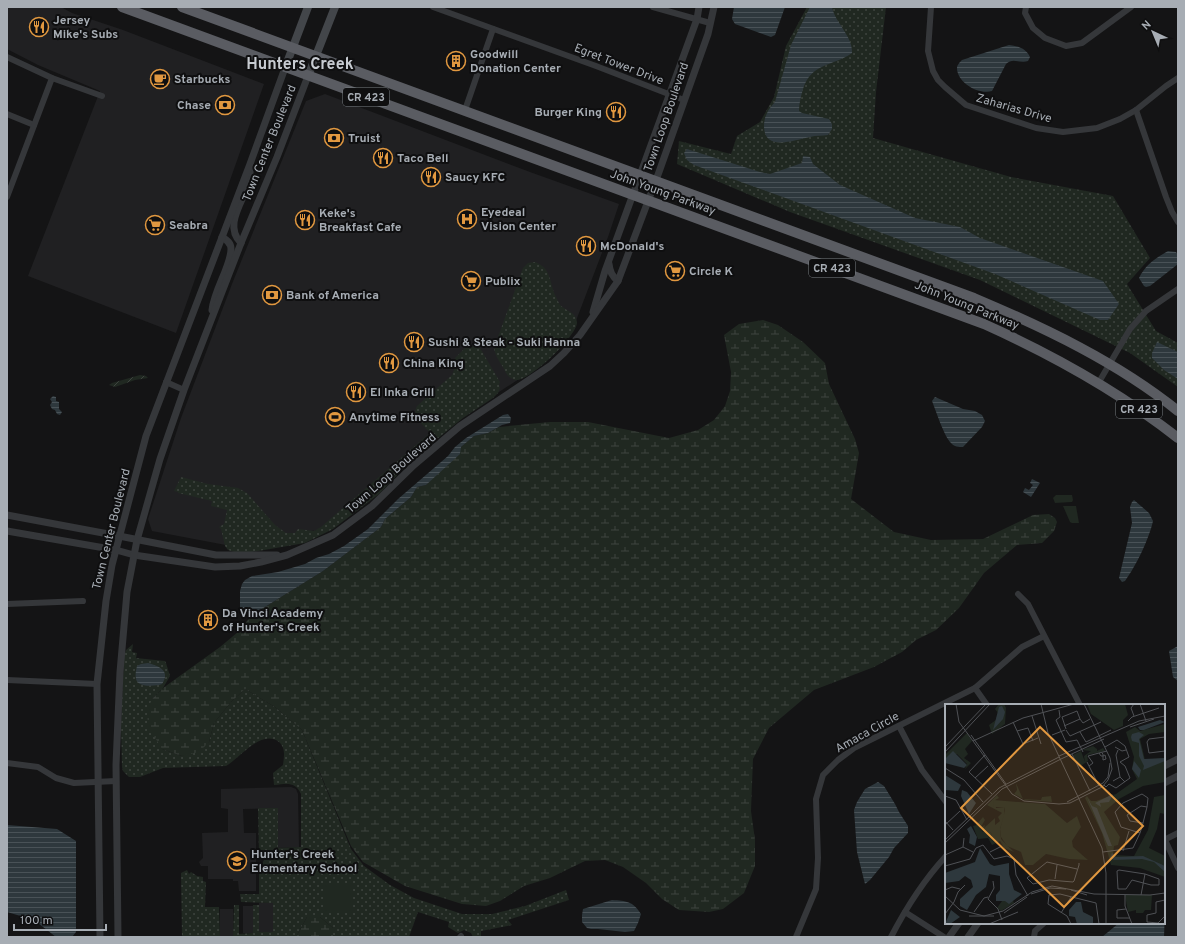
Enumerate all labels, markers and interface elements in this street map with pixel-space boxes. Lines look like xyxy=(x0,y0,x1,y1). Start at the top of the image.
north arrow xyxy=(1133,12,1173,52)
place label: Jersey Mike's Subs xyxy=(53,13,118,43)
restaurant icon: Jersey Mike's Subs xyxy=(28,16,50,38)
text: N xyxy=(1139,18,1154,33)
street label: Egret Tower Drive xyxy=(572,41,666,89)
place label: Goodwill Donation Center xyxy=(470,47,561,77)
building icon: Goodwill Donation Center xyxy=(445,50,467,72)
district label: Hunters Creek xyxy=(246,55,354,75)
street label: Town Loop Boulevard xyxy=(641,60,693,174)
cafe icon: Starbucks xyxy=(149,68,171,90)
place label: Starbucks xyxy=(174,72,230,88)
street label: Town Center Boulevard xyxy=(239,83,301,204)
road number: CR 423 xyxy=(343,88,389,106)
street label: Zaharias Drive xyxy=(974,90,1054,127)
bank icon: Chase xyxy=(214,94,236,116)
place label: Chase xyxy=(177,98,211,114)
restaurant icon: Burger King xyxy=(605,101,627,123)
place label: Burger King xyxy=(534,105,602,121)
bank icon: Truist xyxy=(323,127,345,149)
place label: Truist xyxy=(348,131,381,147)
restaurant icon: Taco Bell xyxy=(372,147,394,169)
place label: Taco Bell xyxy=(397,151,448,167)
restaurant icon: Saucy KFC xyxy=(420,166,442,188)
street label: John Young Parkway xyxy=(608,166,718,220)
place label: Saucy KFC xyxy=(445,170,505,186)
place label: Eyedeal Vision Center xyxy=(481,205,556,235)
place label: Keke's Breakfast Cafe xyxy=(319,206,402,236)
hospital icon: Eyedeal Vision Center xyxy=(456,208,478,230)
restaurant icon: Keke's Breakfast Cafe xyxy=(294,209,316,231)
supermarket icon: Seabra xyxy=(144,214,166,236)
place label: Seabra xyxy=(169,218,208,234)
restaurant icon: McDonald's xyxy=(575,235,597,257)
place label: McDonald's xyxy=(600,239,664,255)
road number: CR 423 xyxy=(809,259,855,277)
supermarket icon: Circle K xyxy=(664,260,686,282)
place label: Circle K xyxy=(689,264,733,280)
supermarket icon: Publix xyxy=(460,270,482,292)
place label: Publix xyxy=(485,274,521,290)
street label: John Young Parkway xyxy=(912,278,1021,334)
bank icon: Bank of America xyxy=(261,284,283,306)
place label: Bank of America xyxy=(286,288,379,304)
restaurant icon: Sushi & Steak - Suki Hanna xyxy=(403,331,425,353)
place label: Sushi & Steak - Suki Hanna xyxy=(428,335,580,351)
restaurant icon: China King xyxy=(378,352,400,374)
place label: China King xyxy=(403,356,464,372)
restaurant icon: El Inka Grill xyxy=(345,381,367,403)
place label: El Inka Grill xyxy=(370,385,434,401)
road number: CR 423 xyxy=(1116,400,1162,418)
sports icon: Anytime Fitness xyxy=(324,406,346,428)
place label: Anytime Fitness xyxy=(349,410,440,426)
street label: Town Loop Boulevard xyxy=(343,430,440,517)
street label: Town Center Boulevard xyxy=(89,467,135,592)
place label: Da Vinci Academy of Hunter's Creek xyxy=(222,606,323,636)
building icon: Da Vinci Academy of Hunter's Creek xyxy=(197,609,219,631)
inset map xyxy=(945,704,1165,924)
street label: Amaca Circle xyxy=(833,709,902,757)
place label: Hunter's Creek Elementary School xyxy=(251,847,357,877)
school or university icon: Hunter's Creek Elementary School xyxy=(226,850,248,872)
scale bar xyxy=(14,906,106,932)
text: 100 m xyxy=(20,913,53,929)

